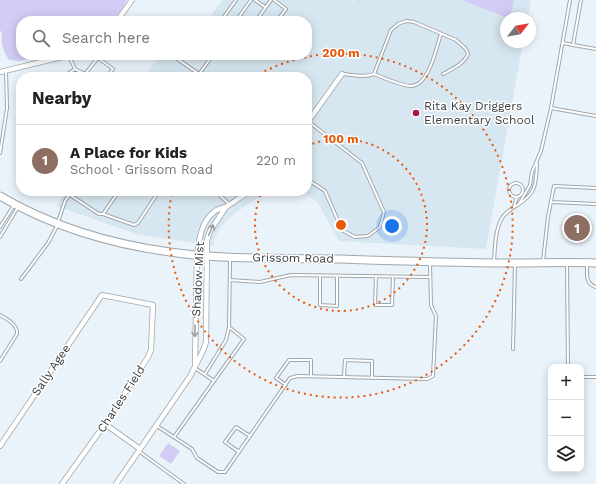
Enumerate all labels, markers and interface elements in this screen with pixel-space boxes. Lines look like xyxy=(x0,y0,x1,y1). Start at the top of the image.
north arrow xyxy=(500,12,536,48)
search box xyxy=(16,16,312,60)
icon: search xyxy=(30,27,52,49)
text: Search here xyxy=(62,29,150,47)
text: 200 m xyxy=(322,46,360,60)
text: Nearby xyxy=(32,88,91,108)
place label: Rita Kay Driggers Elementary School xyxy=(424,99,535,127)
marker: Rita Kay Driggers Elementary School xyxy=(411,108,421,118)
text: 100 m xyxy=(323,132,359,146)
text: A Place for Kids xyxy=(70,144,187,162)
text: 1 xyxy=(42,153,48,168)
text: 220 m xyxy=(256,153,296,168)
text: School · Grissom Road xyxy=(70,162,213,177)
pin: 1 xyxy=(564,213,590,243)
your location xyxy=(382,216,402,236)
centre of rings xyxy=(334,218,348,232)
one-way arrow xyxy=(208,224,216,236)
street label: Shadow Mist xyxy=(189,241,207,317)
street label: Grissom Road xyxy=(252,250,334,266)
one-way arrow xyxy=(192,324,199,337)
street label: Sally Agee xyxy=(29,342,73,398)
street label: Charles Field xyxy=(94,363,148,435)
map controls xyxy=(548,364,584,472)
button: + xyxy=(548,364,584,400)
button: − xyxy=(548,400,584,436)
button: layers xyxy=(548,436,584,472)

